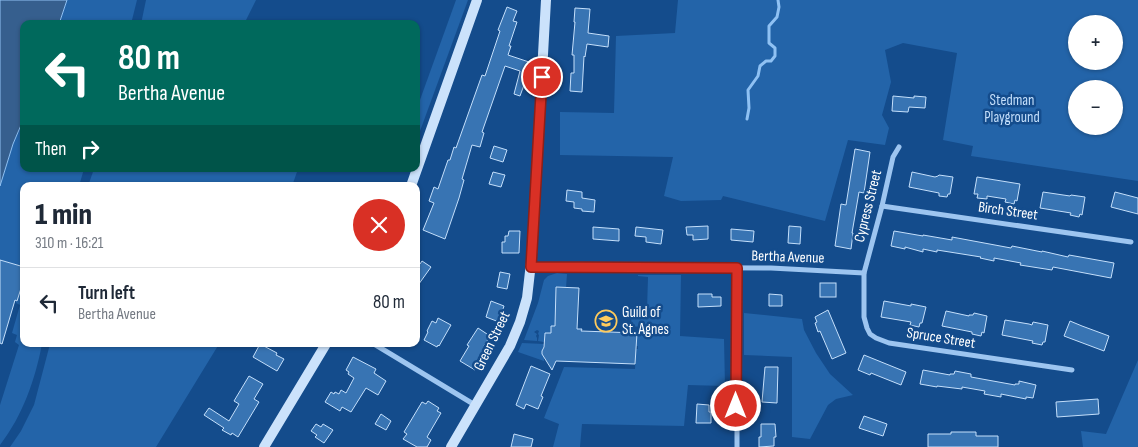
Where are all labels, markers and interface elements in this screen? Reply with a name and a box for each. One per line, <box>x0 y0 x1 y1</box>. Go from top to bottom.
map controls <box>1068 15 1123 135</box>
button: + <box>1068 15 1123 70</box>
text: 80 m <box>118 37 180 80</box>
icon: left <box>35 40 100 105</box>
pin <box>521 56 563 98</box>
icon: arrive <box>528 63 556 91</box>
text: Bertha Avenue <box>118 80 225 107</box>
button: − <box>1068 80 1123 135</box>
park label: Stedman Playground <box>984 91 1040 127</box>
icon: right <box>76 135 104 163</box>
text: Then <box>35 138 66 161</box>
street label: Cypress Street <box>850 167 886 244</box>
text: 1 min <box>35 197 92 233</box>
street label: Birch Street <box>977 197 1039 225</box>
button: close <box>353 199 405 251</box>
text: 310 m · 16:21 <box>35 234 103 253</box>
street label: Bertha Avenue <box>751 246 825 268</box>
text: Turn left <box>78 282 135 305</box>
icon: left <box>35 289 63 317</box>
text: 80 m <box>373 291 405 314</box>
place label: Guild of St. Agnes <box>622 303 669 339</box>
text: Bertha Avenue <box>78 305 156 324</box>
street label: Green Street <box>469 308 515 374</box>
school or university icon: Guild of St. Agnes <box>594 309 618 333</box>
street label: Spruce Street <box>905 323 977 353</box>
position arrow <box>709 379 761 431</box>

